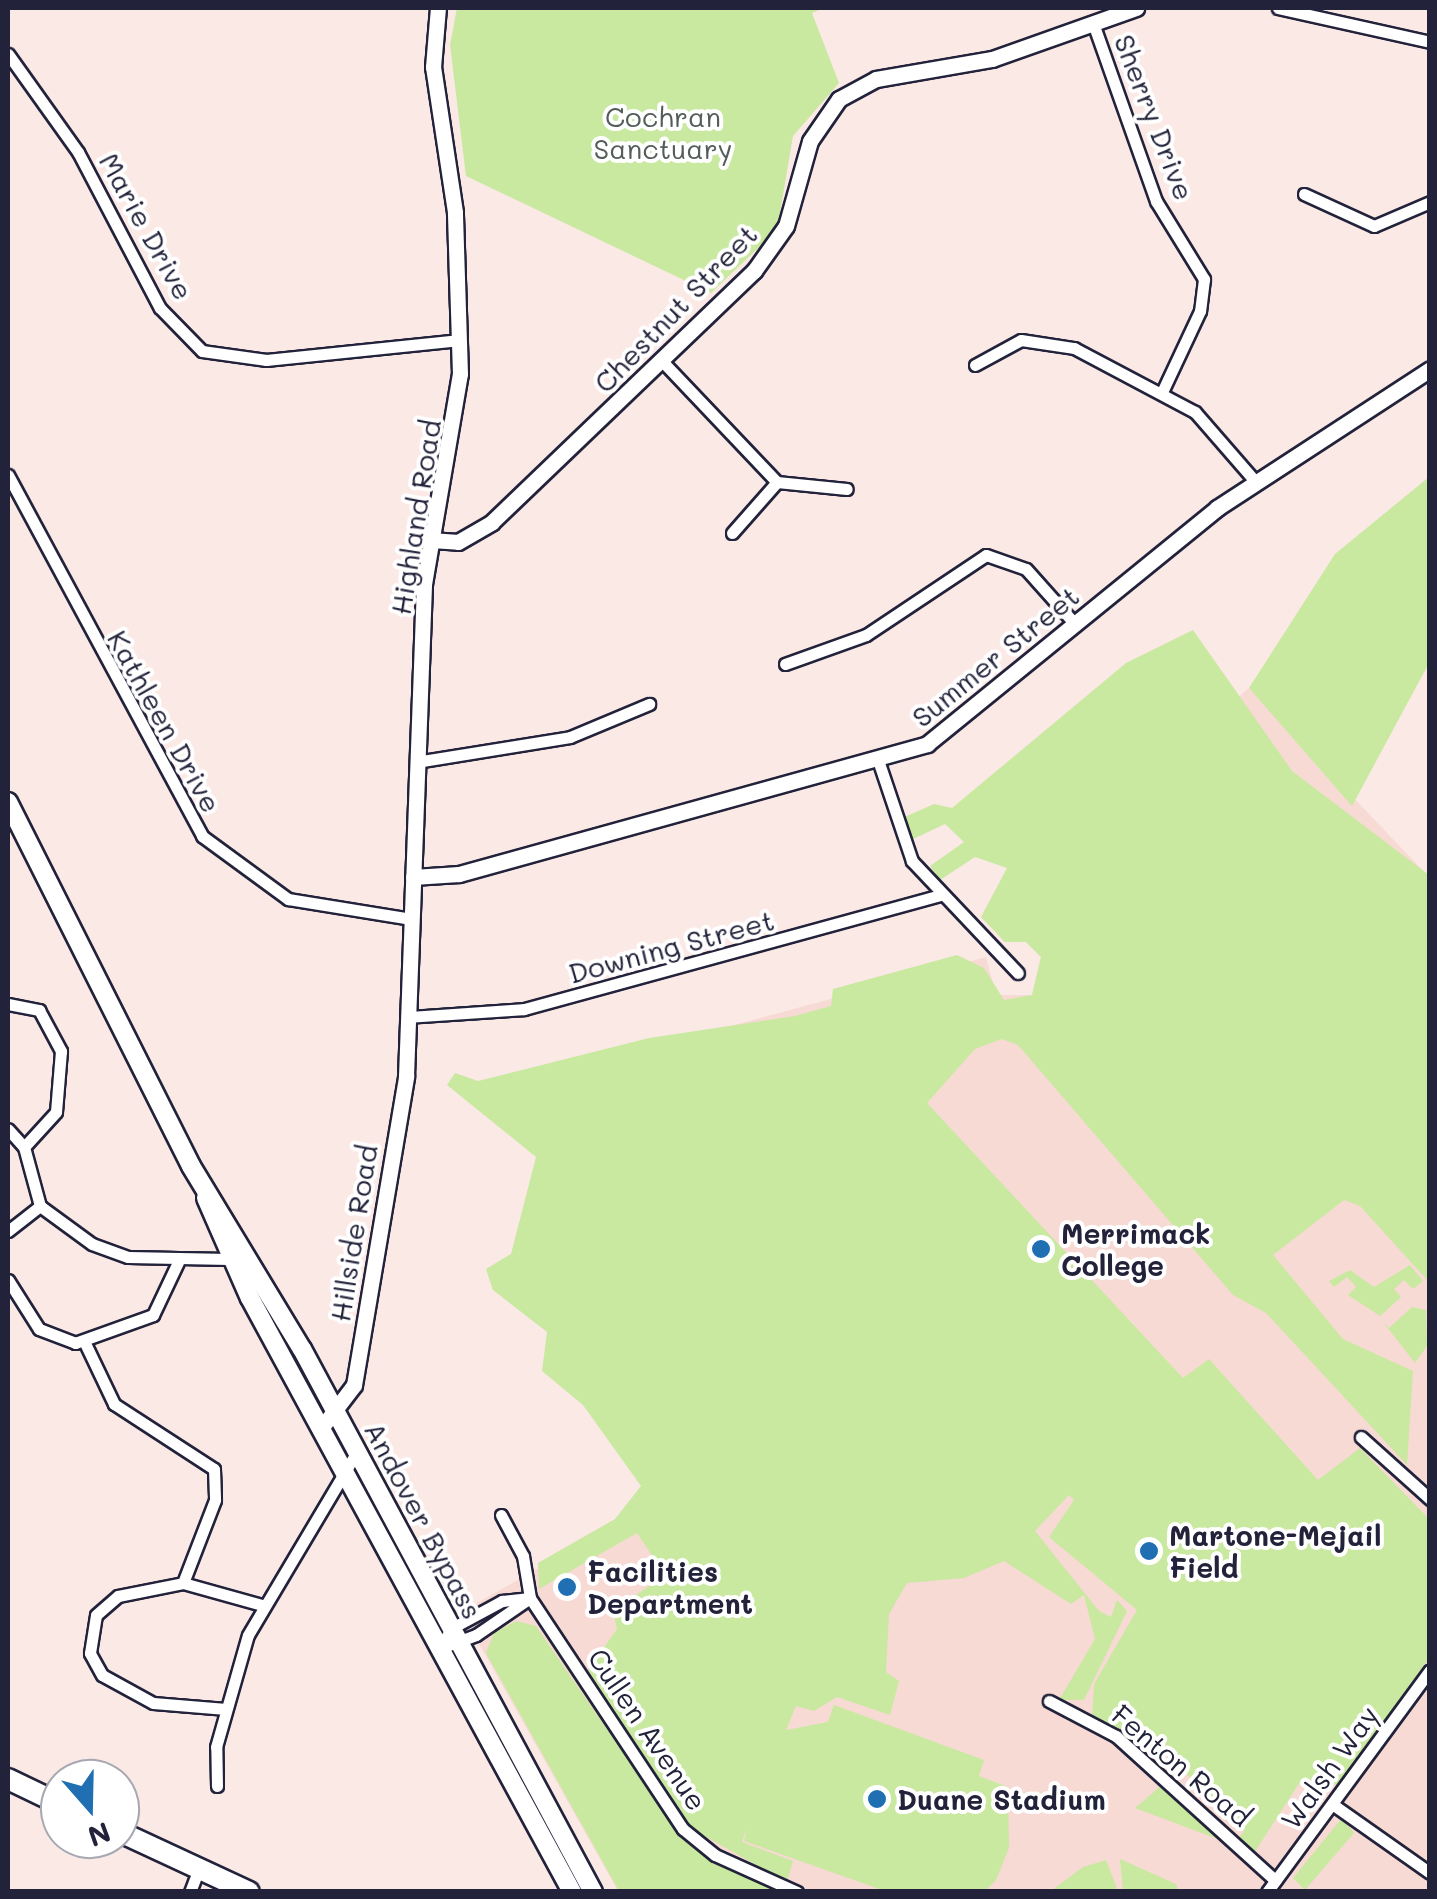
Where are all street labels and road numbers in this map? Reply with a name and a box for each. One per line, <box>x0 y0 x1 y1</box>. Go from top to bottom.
street label: Sherry Drive <box>1108 29 1202 205</box>
street label: Marie Drive <box>93 147 201 305</box>
street label: Chestnut Street <box>586 217 764 399</box>
street label: Highland Road <box>383 417 447 617</box>
street label: Summer Street <box>905 578 1085 734</box>
street label: Kathleen Drive <box>101 624 229 818</box>
street label: Downing Street <box>565 902 777 990</box>
street label: Hillside Road <box>322 1142 384 1324</box>
street label: Andover Bypass <box>358 1416 490 1624</box>
street label: Cullen Avenue <box>581 1642 715 1816</box>
street label: Fenton Road <box>1105 1697 1259 1833</box>
street label: Walsh Way <box>1273 1699 1385 1835</box>

